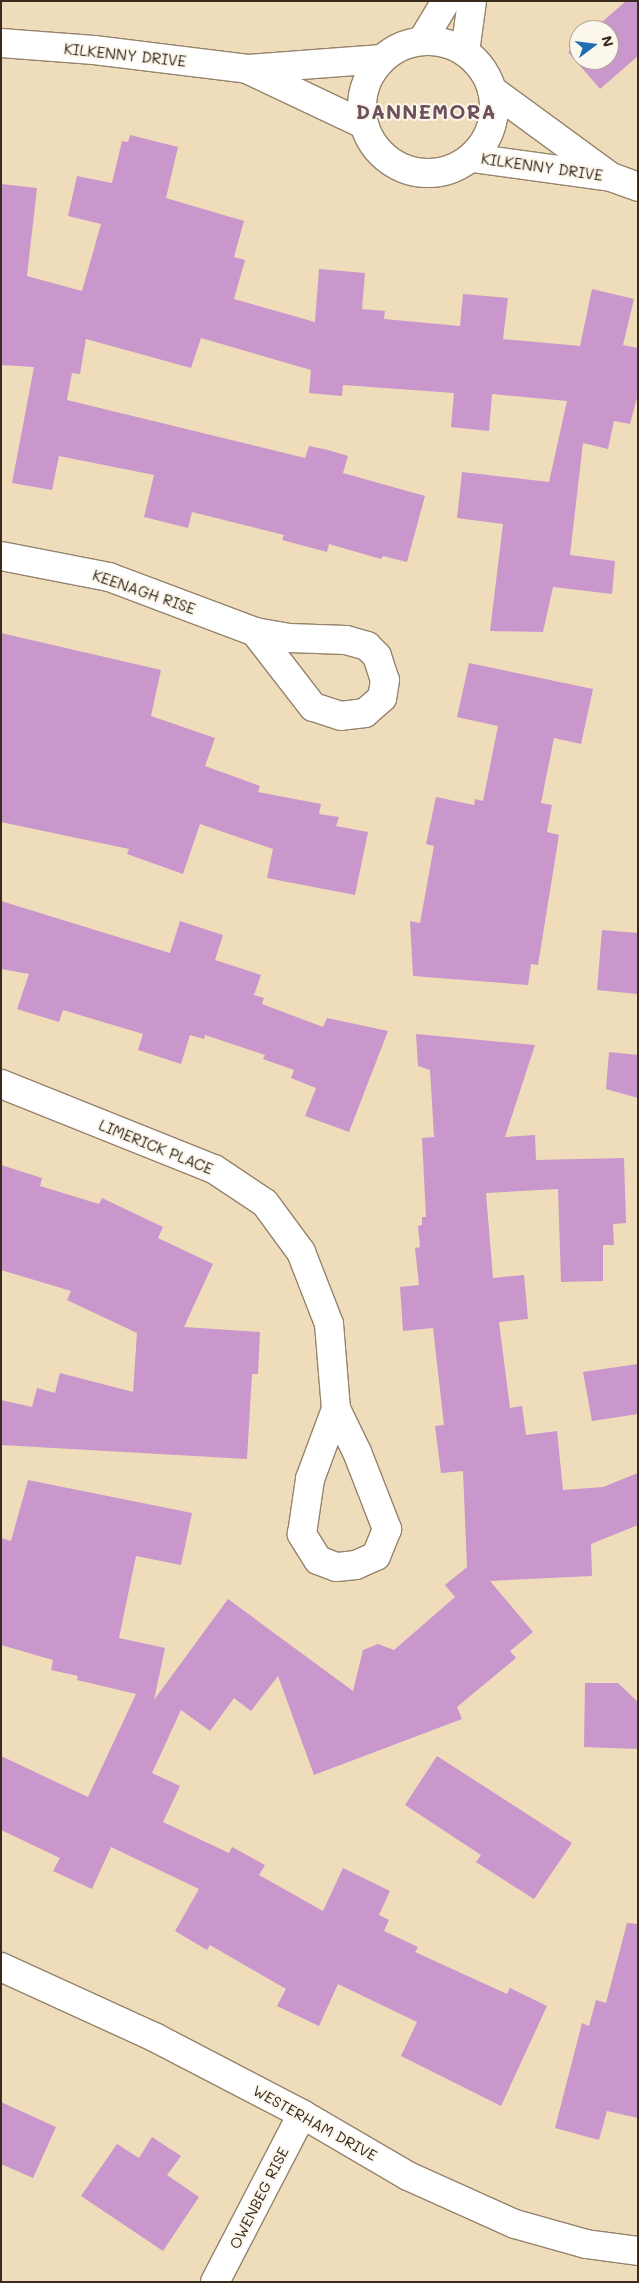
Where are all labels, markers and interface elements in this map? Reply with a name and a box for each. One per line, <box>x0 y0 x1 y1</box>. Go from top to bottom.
north arrow <box>569 20 619 70</box>
text: N <box>597 34 619 49</box>
street label: KILKENNY DRIVE <box>63 40 187 70</box>
district label: DANNEMORA <box>355 99 497 123</box>
street label: KILKENNY DRIVE <box>480 150 604 184</box>
street label: KEENAGH RISE <box>90 566 198 618</box>
street label: LIMERICK PLACE <box>96 1116 216 1178</box>
street label: WESTERHAM DRIVE <box>250 2081 380 2165</box>
street label: OWENBEG RISE <box>226 2144 292 2252</box>

